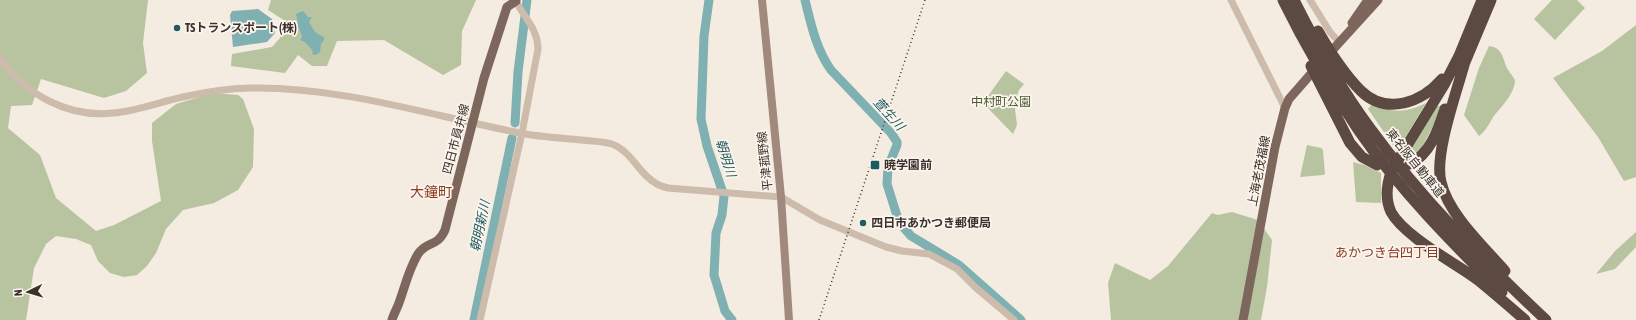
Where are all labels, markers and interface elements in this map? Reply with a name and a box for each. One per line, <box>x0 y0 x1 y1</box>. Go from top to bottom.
place label: TSトランスポート(株) <box>185 21 297 35</box>
marker: TSトランスポート(株) <box>172 23 182 33</box>
water label: 萱生川 <box>870 94 909 135</box>
park label: 中村町公園 <box>971 95 1031 109</box>
street label: 四日市員弁線 <box>440 102 472 176</box>
street label: 東名阪自動車道 <box>1383 126 1447 200</box>
street label: 平津菰野線 <box>755 130 775 192</box>
street label: 上海老茂福線 <box>1245 134 1273 208</box>
water label: 朝明川 <box>713 137 739 181</box>
place label: 暁学園前 <box>884 158 932 172</box>
marker: 暁学園前 <box>869 159 881 171</box>
district label: 大鐘町 <box>410 184 452 200</box>
water label: 朝明新川 <box>467 197 493 253</box>
place label: 四日市あかつき郵便局 <box>871 216 991 230</box>
marker: 四日市あかつき郵便局 <box>858 218 868 228</box>
district label: あかつき台四丁目 <box>1335 245 1439 260</box>
north arrow <box>8 272 48 312</box>
text: N <box>12 289 24 297</box>

